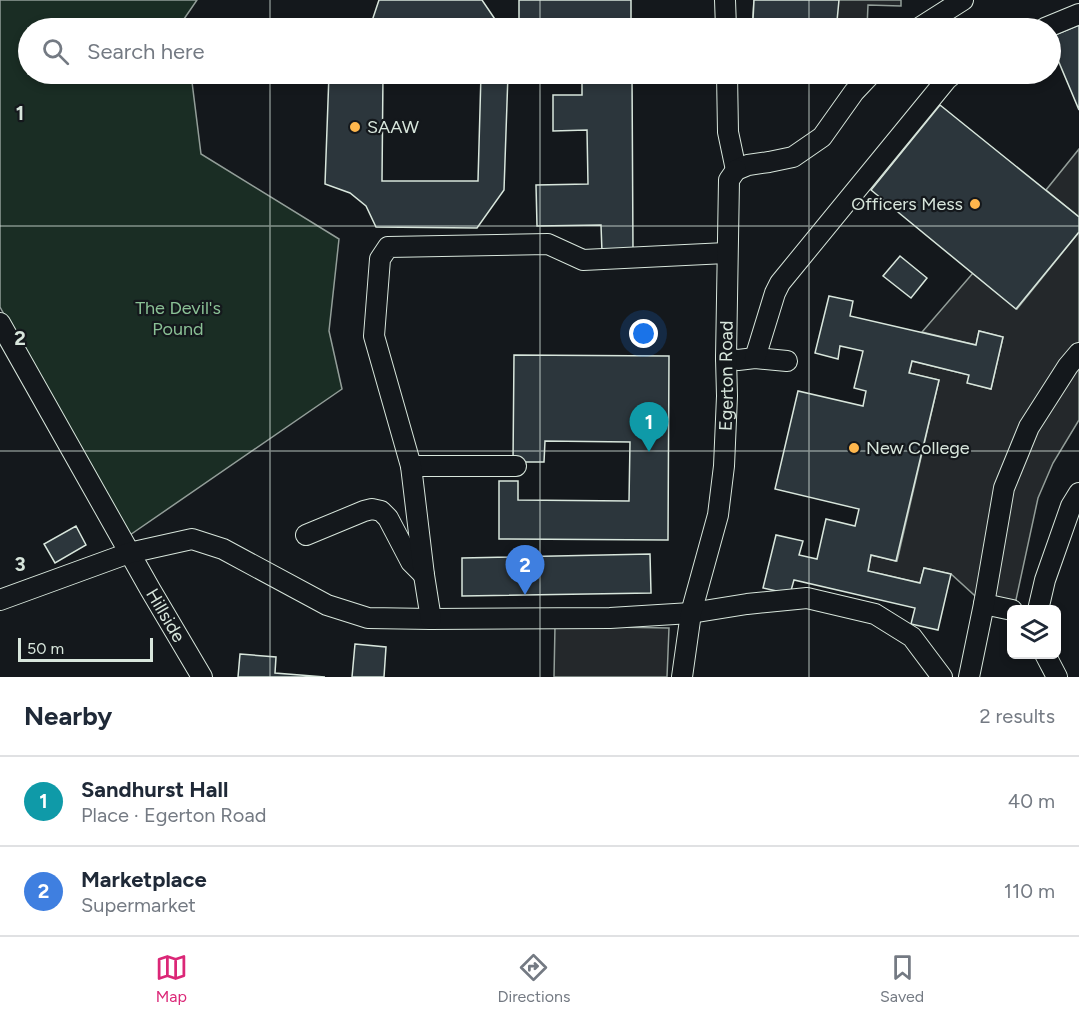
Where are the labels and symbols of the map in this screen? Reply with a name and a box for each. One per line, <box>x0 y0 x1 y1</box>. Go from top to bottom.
text: 1 <box>16 101 24 125</box>
place label: SAAW <box>367 116 420 138</box>
marker: SAAW <box>348 120 362 134</box>
place label: Officers Mess <box>851 193 963 215</box>
marker: Officers Mess <box>968 197 982 211</box>
park label: The Devil's Pound <box>135 297 221 340</box>
your location <box>629 319 658 348</box>
street label: Egerton Road <box>715 320 738 431</box>
text: 2 <box>14 326 26 350</box>
pin: 1 <box>630 402 668 452</box>
place label: New College <box>866 437 970 459</box>
marker: New College <box>847 441 861 455</box>
pin: 2 <box>506 546 544 595</box>
text: 3 <box>14 552 26 576</box>
street label: Hillside <box>141 585 190 646</box>
scale bar <box>18 635 153 662</box>

